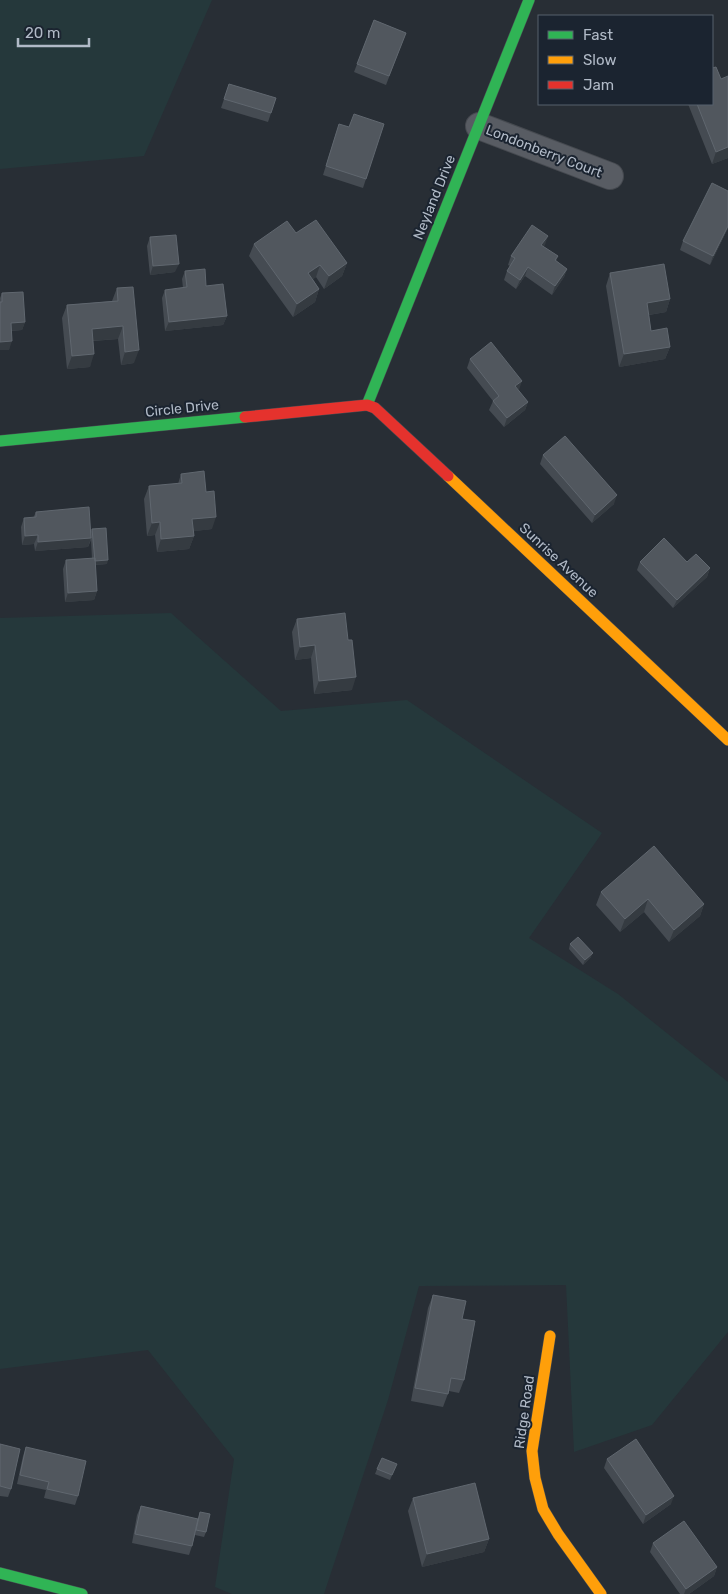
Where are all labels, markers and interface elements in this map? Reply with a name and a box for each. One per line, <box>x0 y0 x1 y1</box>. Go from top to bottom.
scale bar <box>18 15 89 47</box>
legend <box>538 15 713 105</box>
text: 20 m <box>25 24 60 42</box>
text: Fast <box>583 26 613 44</box>
text: Slow <box>583 51 616 69</box>
text: Jam <box>583 76 614 94</box>
street label: Londonberry Court <box>483 121 605 182</box>
street label: Neyland Drive <box>410 152 459 242</box>
street label: Circle Drive <box>144 396 220 421</box>
street label: Sunrise Avenue <box>516 520 602 601</box>
street label: Ridge Road <box>511 1374 538 1450</box>

